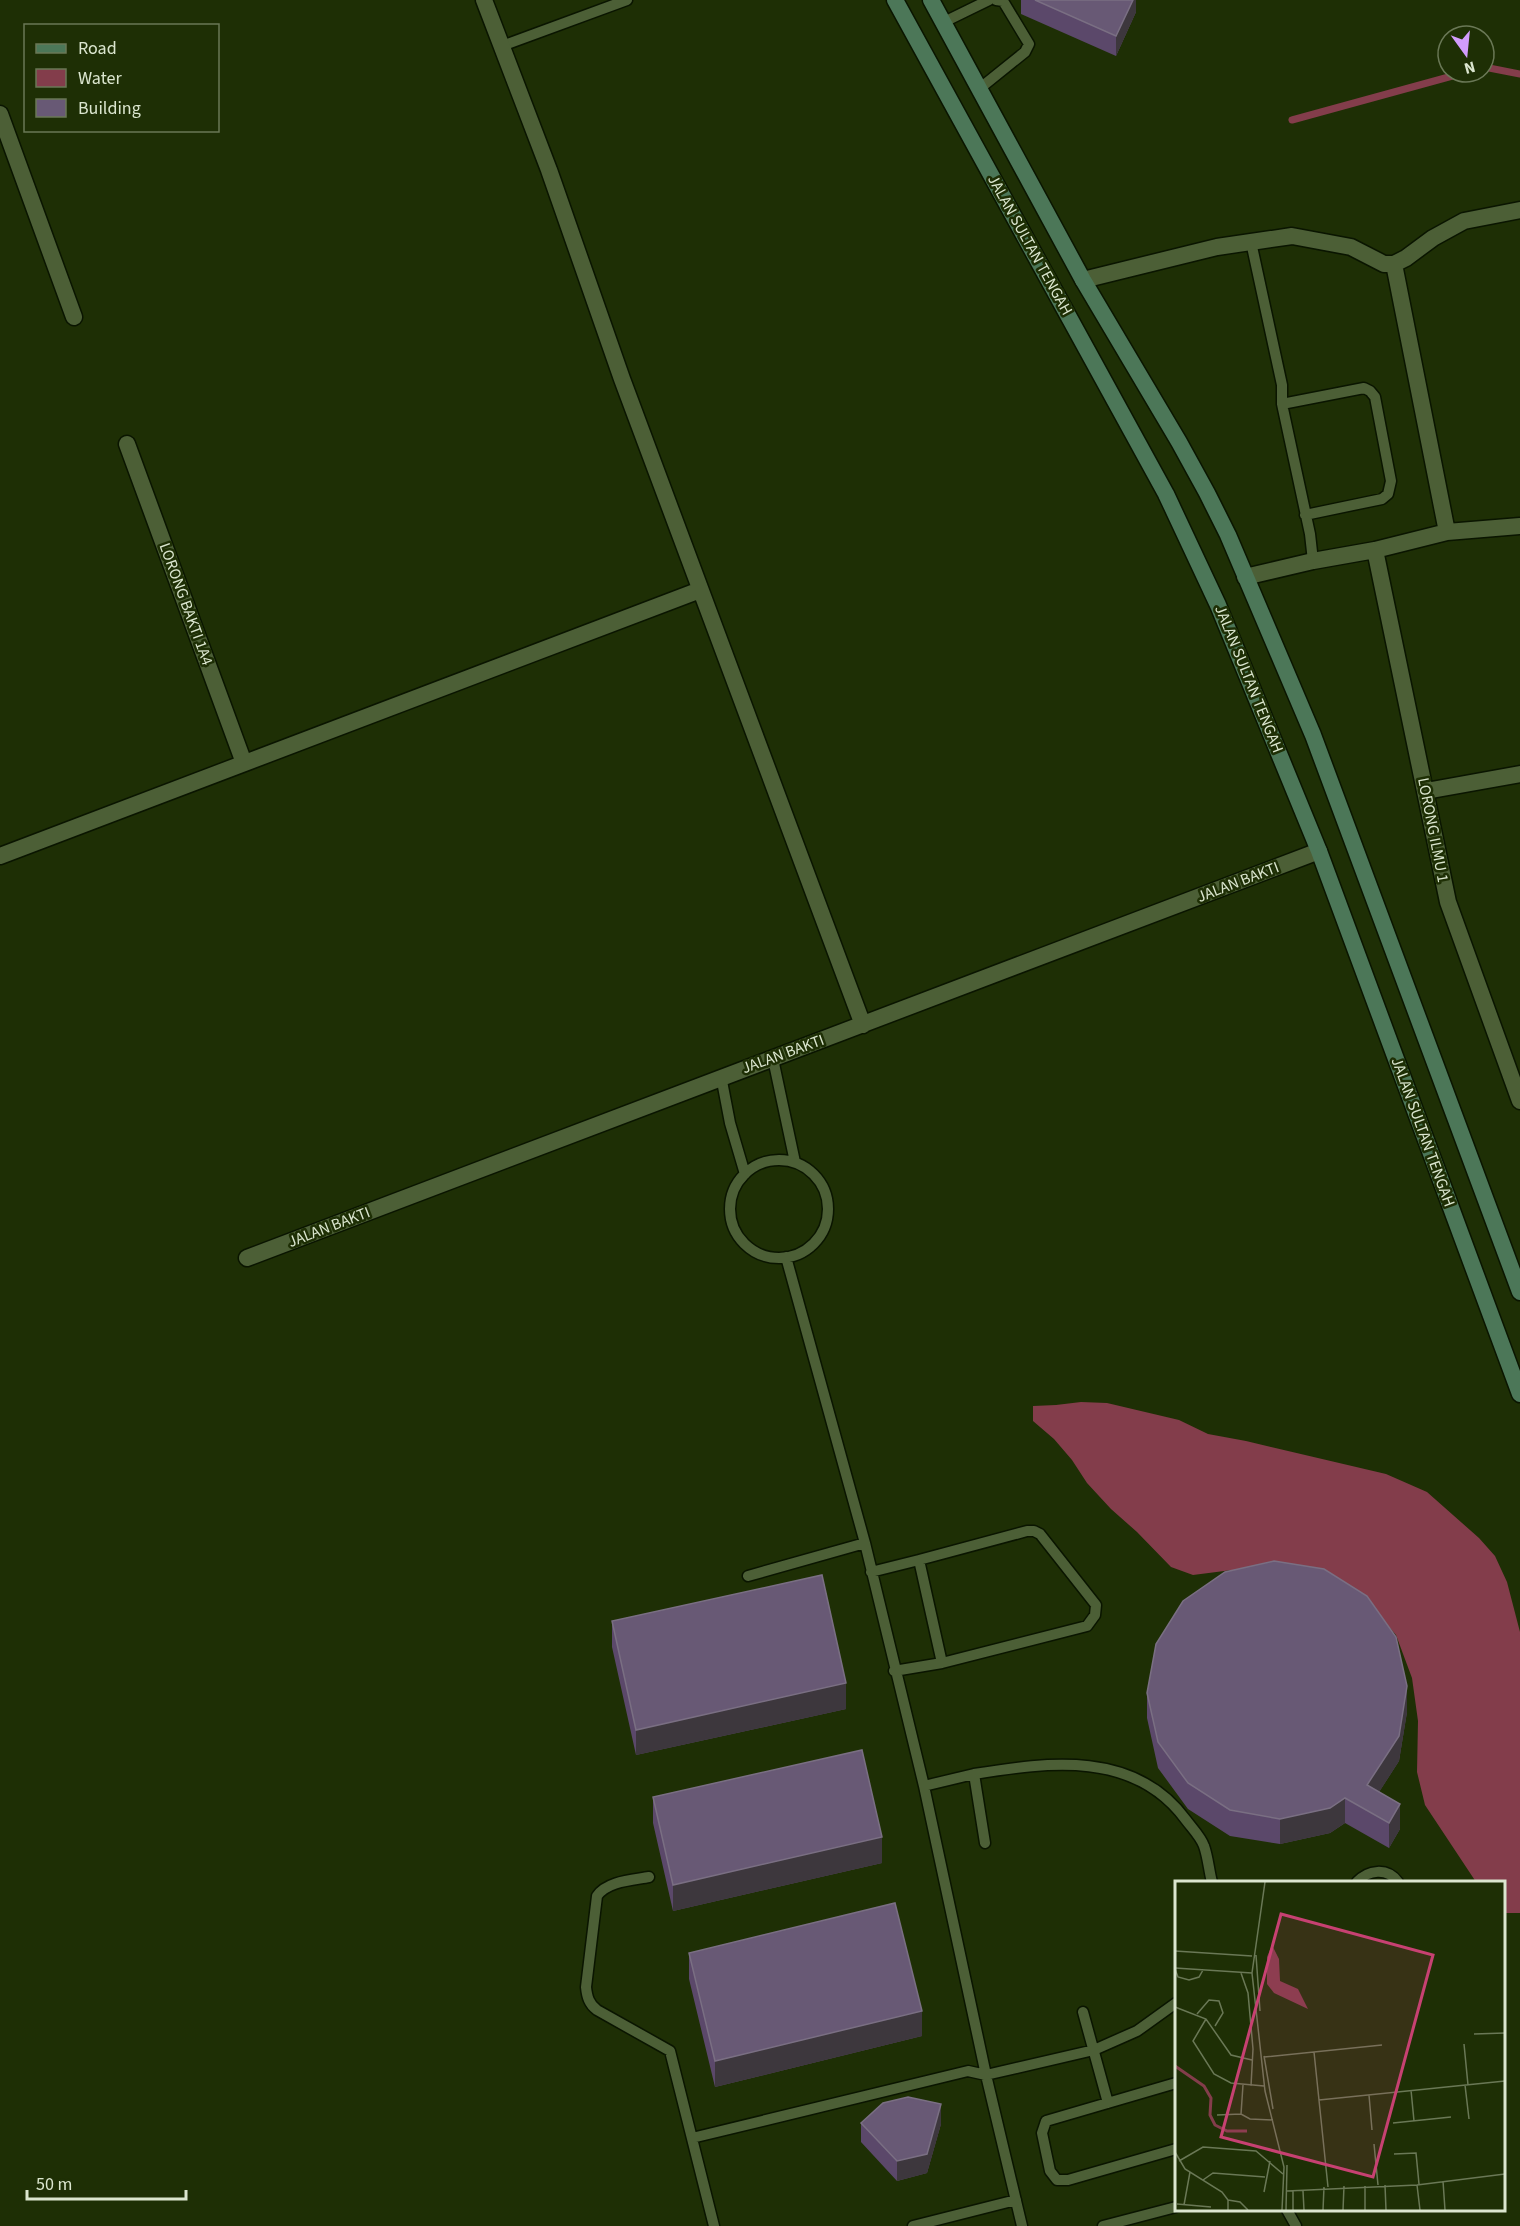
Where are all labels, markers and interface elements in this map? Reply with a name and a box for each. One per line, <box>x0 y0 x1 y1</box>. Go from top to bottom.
legend <box>24 24 219 132</box>
north arrow <box>1436 24 1496 84</box>
text: Road <box>78 36 117 61</box>
text: N <box>1462 56 1478 80</box>
text: Water <box>78 66 122 91</box>
text: Building <box>78 96 141 121</box>
street label: JALAN SULTAN TENGAH <box>982 171 1078 319</box>
street label: LORONG BAKTI 1A4 <box>154 540 218 668</box>
street label: JALAN SULTAN TENGAH <box>1209 602 1289 756</box>
street label: LORONG ILMU 1 <box>1412 776 1454 884</box>
street label: JALAN BAKTI <box>1194 856 1282 908</box>
street label: JALAN BAKTI <box>739 1029 827 1079</box>
street label: JALAN SULTAN TENGAH <box>1386 1054 1460 1210</box>
street label: JALAN BAKTI <box>285 1201 373 1253</box>
inset map <box>1175 1881 1505 2211</box>
scale bar <box>27 2163 186 2201</box>
text: 50 m <box>36 2172 72 2197</box>

